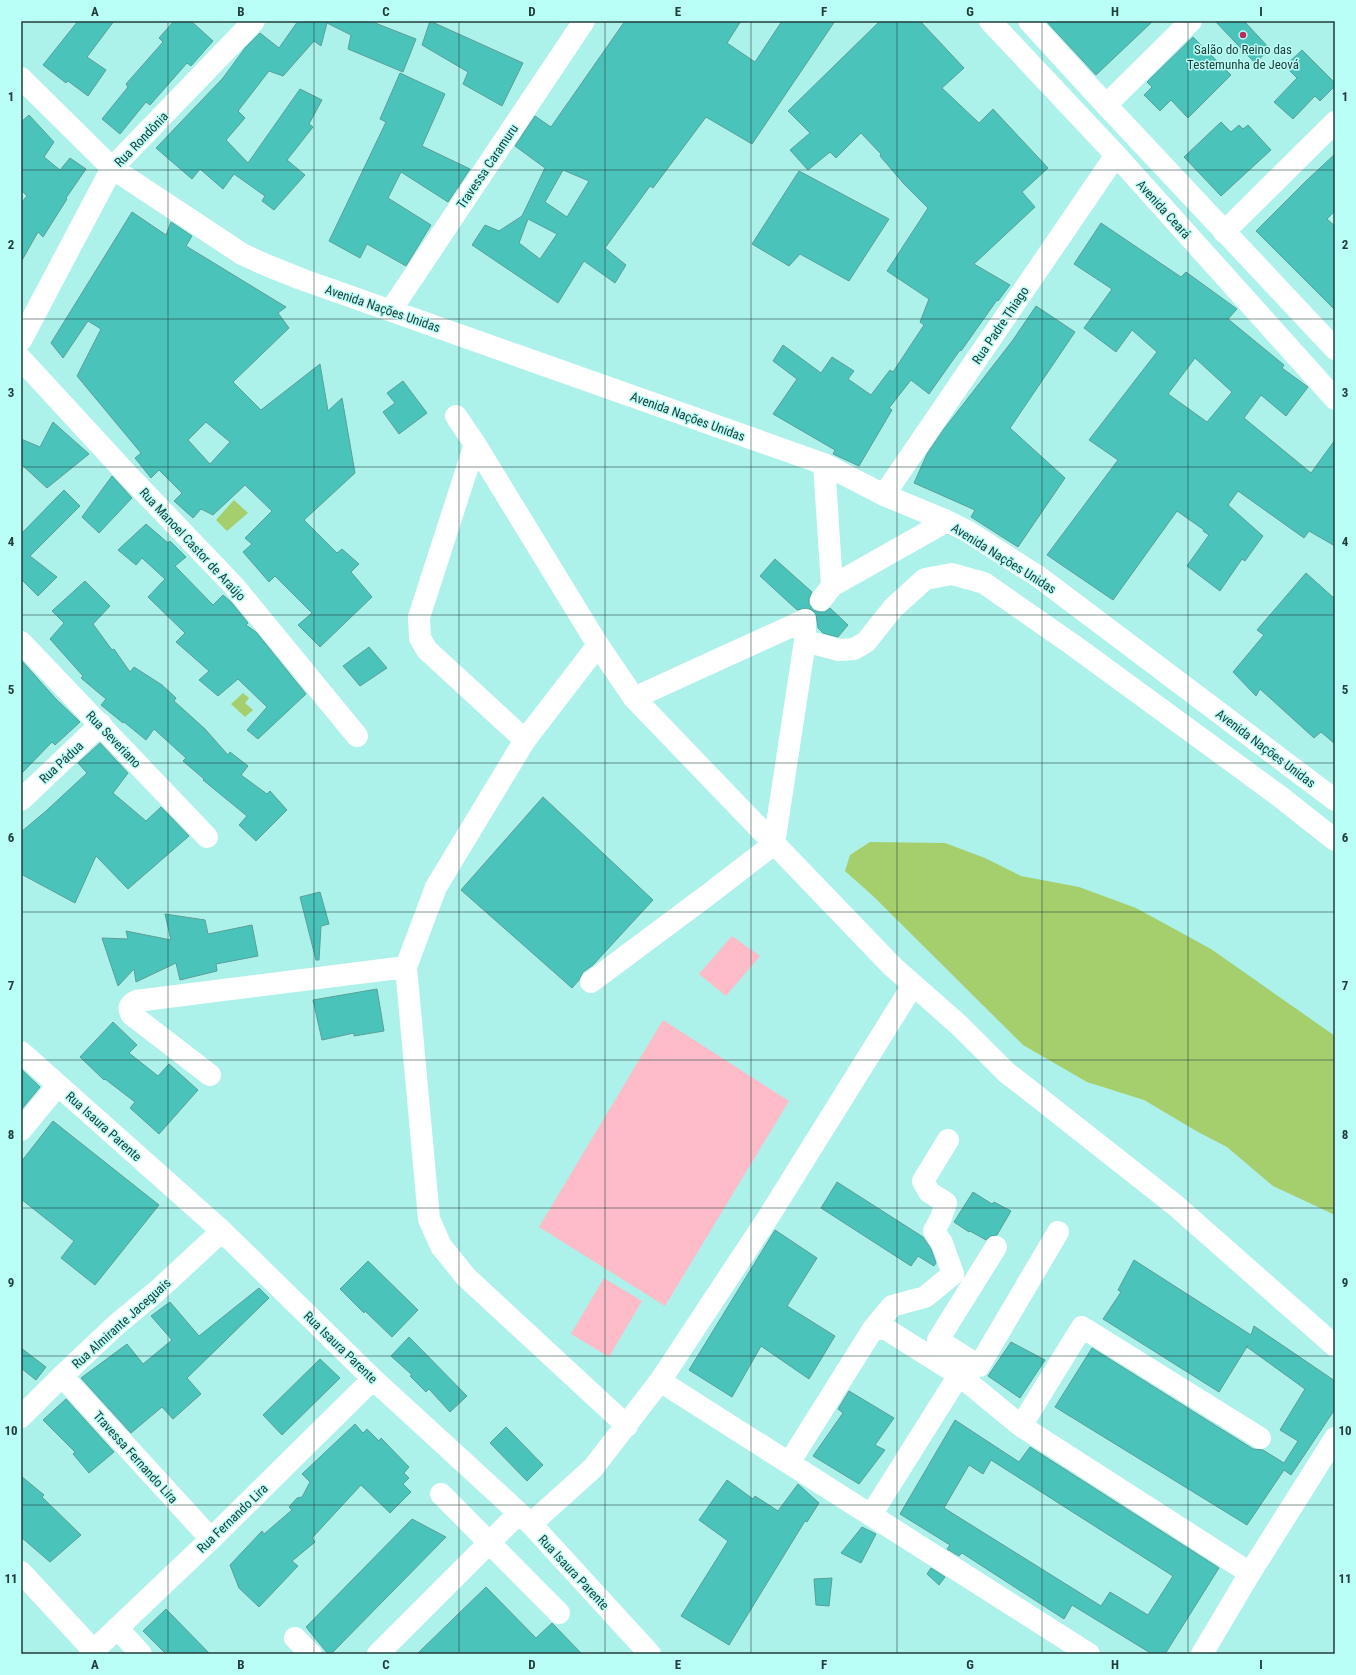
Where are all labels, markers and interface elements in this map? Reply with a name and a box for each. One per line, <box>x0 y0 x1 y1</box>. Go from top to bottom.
text: A <box>91 4 99 19</box>
text: B <box>237 4 245 19</box>
text: C <box>382 4 390 19</box>
text: D <box>528 4 536 19</box>
text: E <box>675 4 682 19</box>
text: F <box>821 4 827 19</box>
text: G <box>966 4 974 19</box>
text: H <box>1111 4 1119 19</box>
text: I <box>1259 4 1263 19</box>
marker: Salão do Reino das Testemunha de Jeová <box>1238 30 1248 40</box>
place label: Salão do Reino das Testemunha de Jeová <box>1187 42 1299 72</box>
text: 1 <box>8 89 14 104</box>
text: 1 <box>1342 89 1348 104</box>
street label: Rua Rondônia <box>111 109 171 170</box>
street label: Travessa Caramuru <box>454 121 521 211</box>
street label: Avenida Ceará <box>1134 177 1194 242</box>
text: 2 <box>8 237 15 252</box>
text: 2 <box>1342 237 1349 252</box>
street label: Avenida Nações Unidas <box>323 282 442 335</box>
street label: Rua Padre Thiago <box>969 284 1032 367</box>
text: 3 <box>8 385 14 400</box>
text: 3 <box>1342 385 1348 400</box>
street label: Avenida Nações Unidas <box>629 389 747 444</box>
street label: Rua Manoel Castor de Araújo <box>136 485 249 604</box>
street label: Avenida Nações Unidas <box>949 520 1059 597</box>
text: 4 <box>8 534 15 549</box>
text: 4 <box>1342 534 1349 549</box>
text: 5 <box>8 682 15 697</box>
text: 5 <box>1342 682 1349 697</box>
street label: Avenida Nações Unidas <box>1213 706 1318 791</box>
street label: Rua Severiano <box>83 708 144 771</box>
street label: Rua Pádua <box>36 738 86 787</box>
text: 6 <box>8 830 15 845</box>
text: 6 <box>1342 830 1349 845</box>
text: 7 <box>8 978 15 993</box>
text: 7 <box>1342 978 1349 993</box>
street label: Rua Isaura Parente <box>63 1088 145 1164</box>
text: 8 <box>8 1127 14 1142</box>
text: 8 <box>1342 1127 1348 1142</box>
text: 9 <box>8 1275 14 1290</box>
street label: Rua Almirante Jaceguais <box>69 1275 174 1372</box>
text: 9 <box>1342 1275 1348 1290</box>
street label: Rua Isaura Parente <box>301 1308 381 1386</box>
street label: Travessa Fernando Lira <box>90 1408 181 1507</box>
text: 10 <box>4 1423 18 1438</box>
text: 10 <box>1338 1423 1352 1438</box>
street label: Rua Fernando Lira <box>194 1481 271 1556</box>
street label: Rua Isaura Parente <box>535 1532 612 1613</box>
text: 11 <box>4 1571 18 1586</box>
text: 11 <box>1338 1571 1352 1586</box>
text: A <box>91 1657 99 1672</box>
text: B <box>237 1657 245 1672</box>
text: C <box>382 1657 390 1672</box>
text: D <box>528 1657 536 1672</box>
text: E <box>675 1657 682 1672</box>
text: F <box>821 1657 827 1672</box>
text: G <box>966 1657 974 1672</box>
text: H <box>1111 1657 1119 1672</box>
text: I <box>1259 1657 1263 1672</box>

